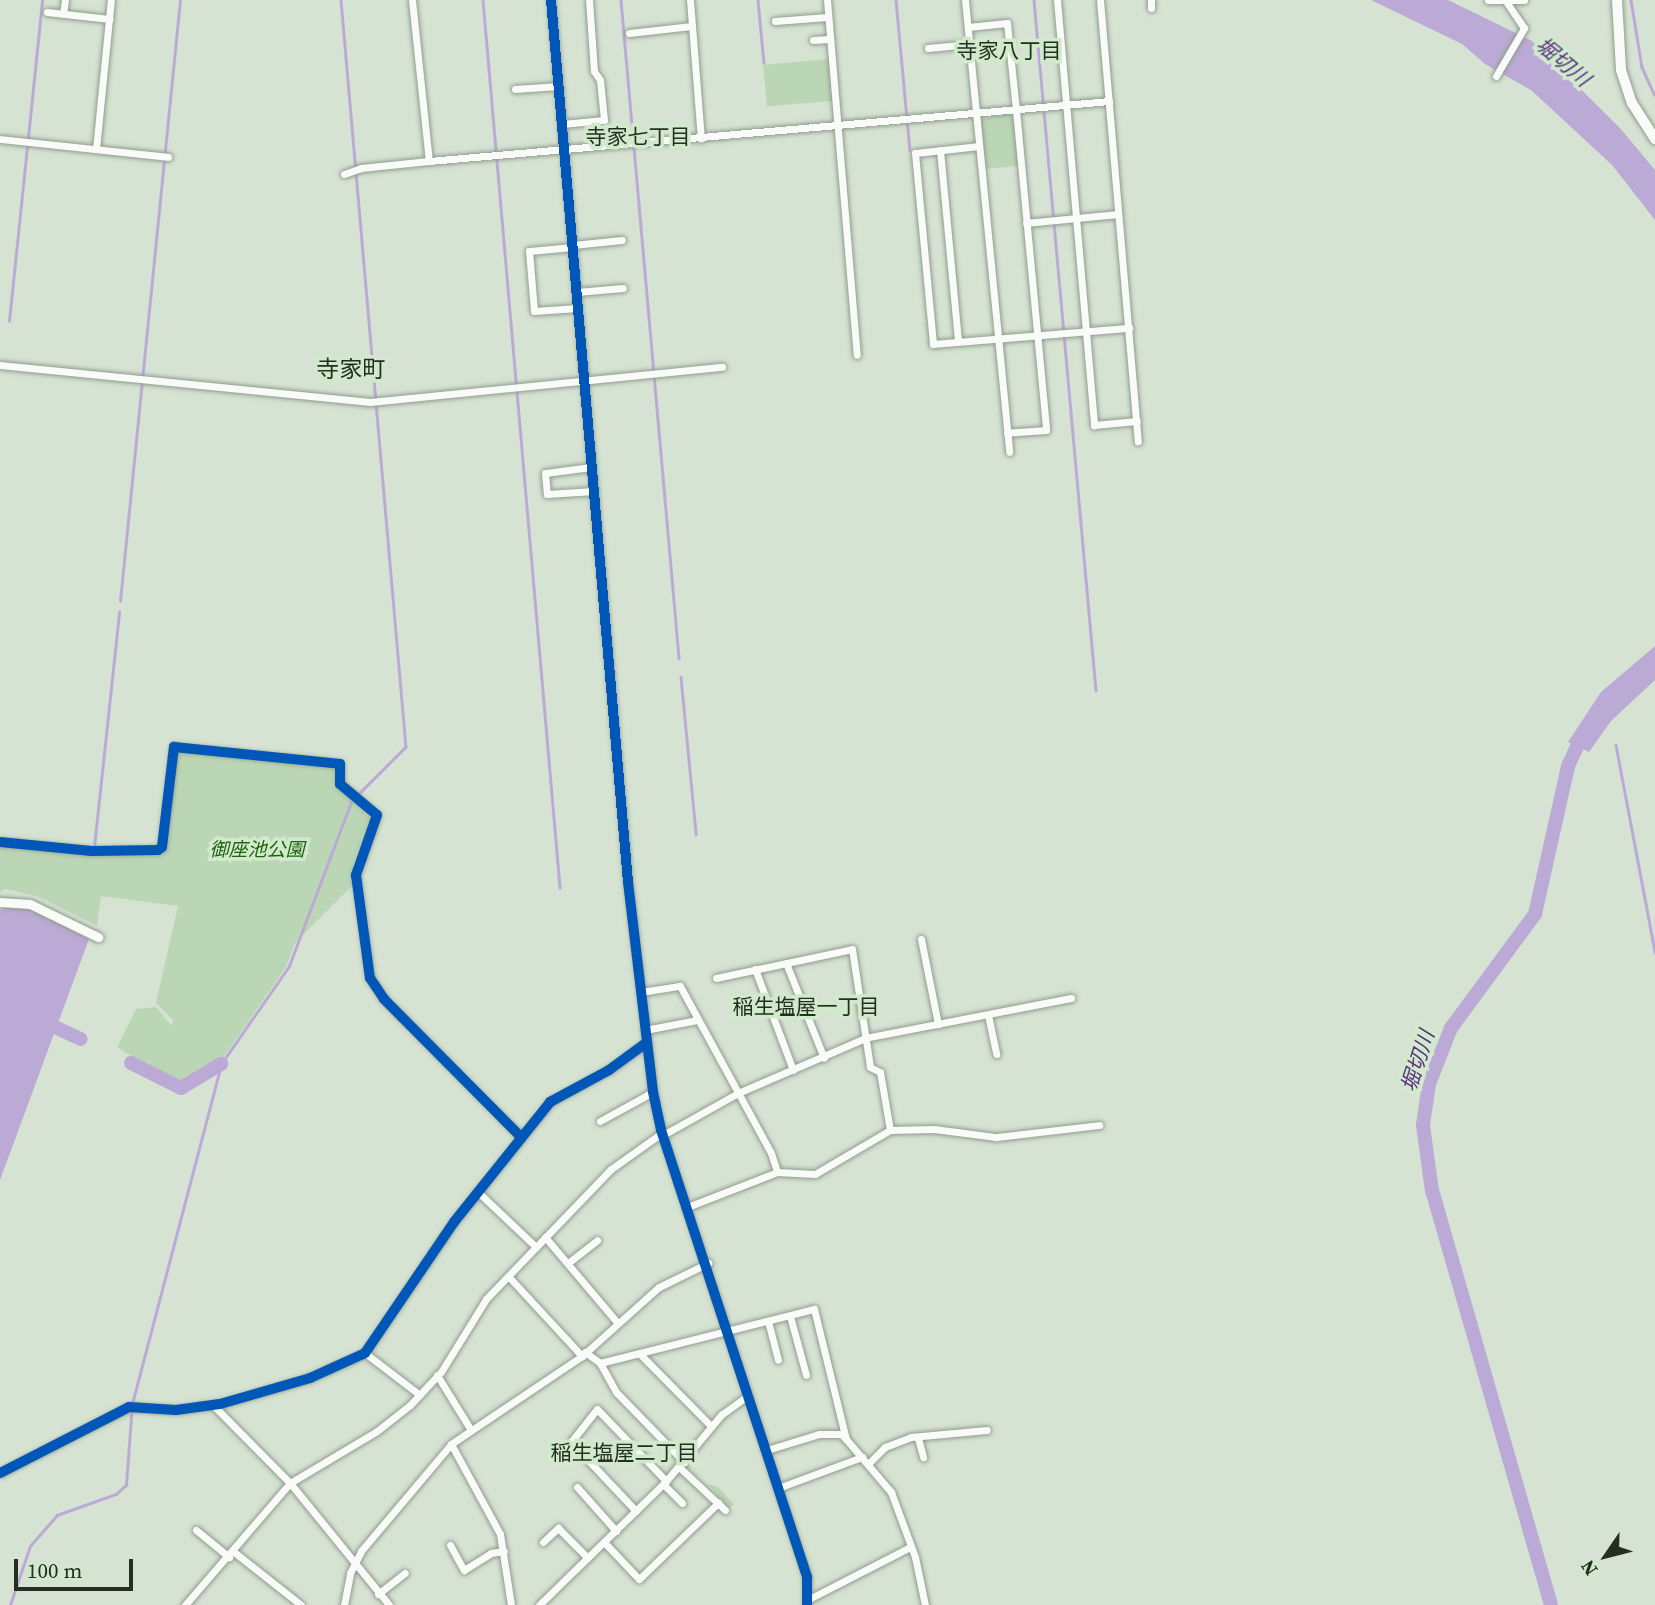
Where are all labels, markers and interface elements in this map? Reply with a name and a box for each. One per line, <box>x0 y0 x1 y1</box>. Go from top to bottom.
water label: 堀切川 <box>1531 32 1595 92</box>
district label: 寺家八丁目 <box>957 38 1061 64</box>
district label: 寺家七丁目 <box>586 124 690 150</box>
district label: 寺家町 <box>317 355 385 383</box>
park label: 御座池公園 <box>210 839 304 861</box>
district label: 稲生塩屋一丁目 <box>733 994 879 1020</box>
water label: 堀切川 <box>1396 1027 1440 1095</box>
district label: 稲生塩屋二丁目 <box>551 1440 697 1466</box>
north arrow <box>1571 1521 1641 1591</box>
scale bar <box>18 1546 136 1590</box>
text: N <box>1574 1555 1603 1581</box>
text: 100 m <box>27 1556 82 1585</box>

